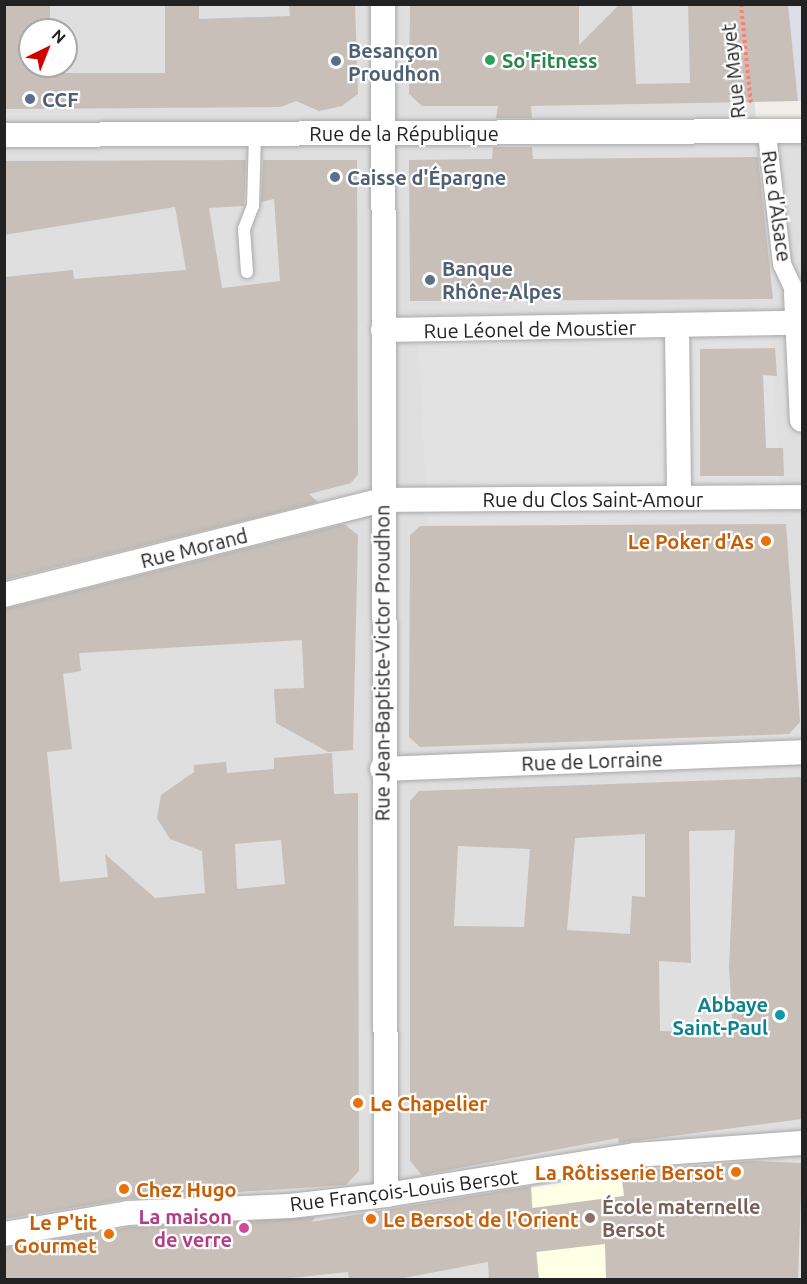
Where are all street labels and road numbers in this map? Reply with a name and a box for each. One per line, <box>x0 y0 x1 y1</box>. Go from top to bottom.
street label: Rue Mayet <box>716 22 750 120</box>
street label: Rue de la République <box>309 121 499 145</box>
street label: Rue d'Alsace <box>757 149 797 263</box>
street label: Rue Léonel de Moustier <box>424 315 636 343</box>
street label: Rue du Clos Saint-Amour <box>483 487 703 511</box>
street label: Rue Jean-Baptiste-Victor Proudhon <box>370 505 394 821</box>
street label: Rue Morand <box>138 523 250 573</box>
street label: Rue de Lorraine <box>521 747 663 775</box>
street label: Rue François-Louis Bersot <box>288 1164 520 1216</box>

